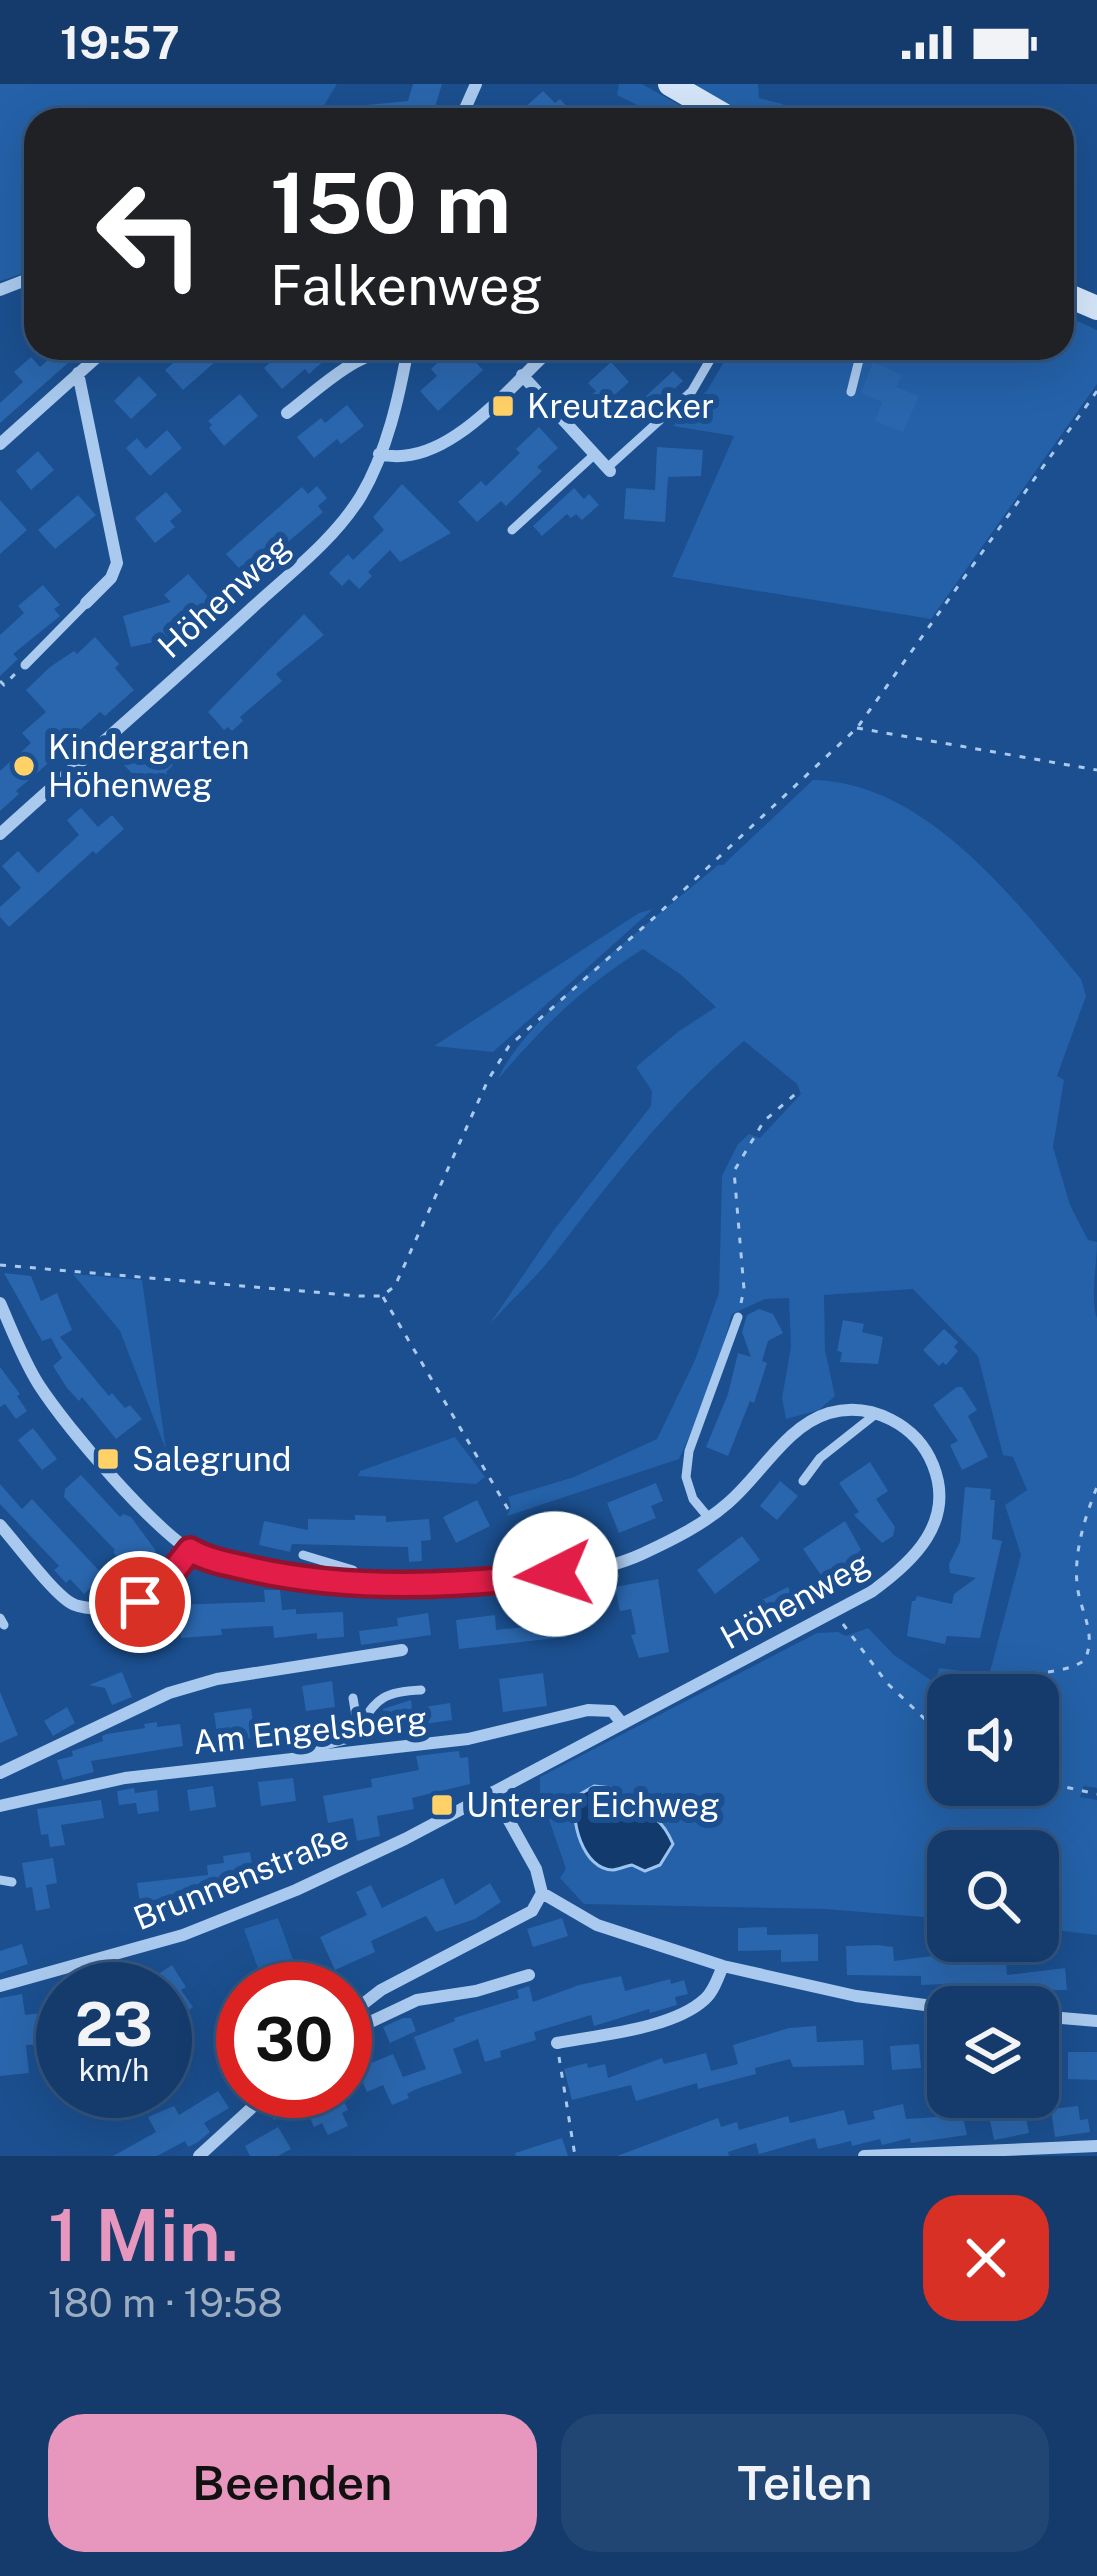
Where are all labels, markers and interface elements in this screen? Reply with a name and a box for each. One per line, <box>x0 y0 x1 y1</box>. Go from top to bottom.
text: 19:57 <box>60 16 180 69</box>
text: 150 m <box>270 153 511 252</box>
icon: left <box>72 156 228 312</box>
text: Falkenweg <box>270 254 543 317</box>
place label: Kreutzacker <box>527 387 714 425</box>
marker: Kreutzacker <box>490 393 516 419</box>
street label: Höhenweg <box>150 527 298 665</box>
place label: Kindergarten Höhenweg <box>48 728 250 804</box>
marker: Kindergarten Höhenweg <box>11 753 37 779</box>
place label: Salegrund <box>132 1440 292 1478</box>
marker: Salegrund <box>95 1446 121 1472</box>
position arrow <box>492 1511 618 1637</box>
street label: Höhenweg <box>714 1544 876 1656</box>
pin <box>89 1551 191 1653</box>
icon: arrive <box>107 1569 173 1635</box>
map controls <box>927 1674 1059 2118</box>
button: sound <box>927 1674 1059 1806</box>
street label: Am Engelsberg <box>191 1699 429 1761</box>
place label: Unterer Eichweg <box>466 1786 720 1824</box>
marker: Unterer Eichweg <box>429 1792 455 1818</box>
street label: Brunnenstraße <box>128 1817 354 1937</box>
button: search <box>927 1830 1059 1962</box>
speed limit sign: 30 <box>216 1962 372 2118</box>
button: layers <box>927 1986 1059 2118</box>
text: 23 <box>75 1989 153 2060</box>
text: km/h <box>79 2052 149 2088</box>
text: 1 Min. <box>48 2193 239 2277</box>
button: close <box>923 2195 1049 2321</box>
text: 180 m · 19:58 <box>48 2280 283 2326</box>
button: Beenden <box>48 2414 537 2552</box>
button: Teilen <box>561 2414 1049 2552</box>

